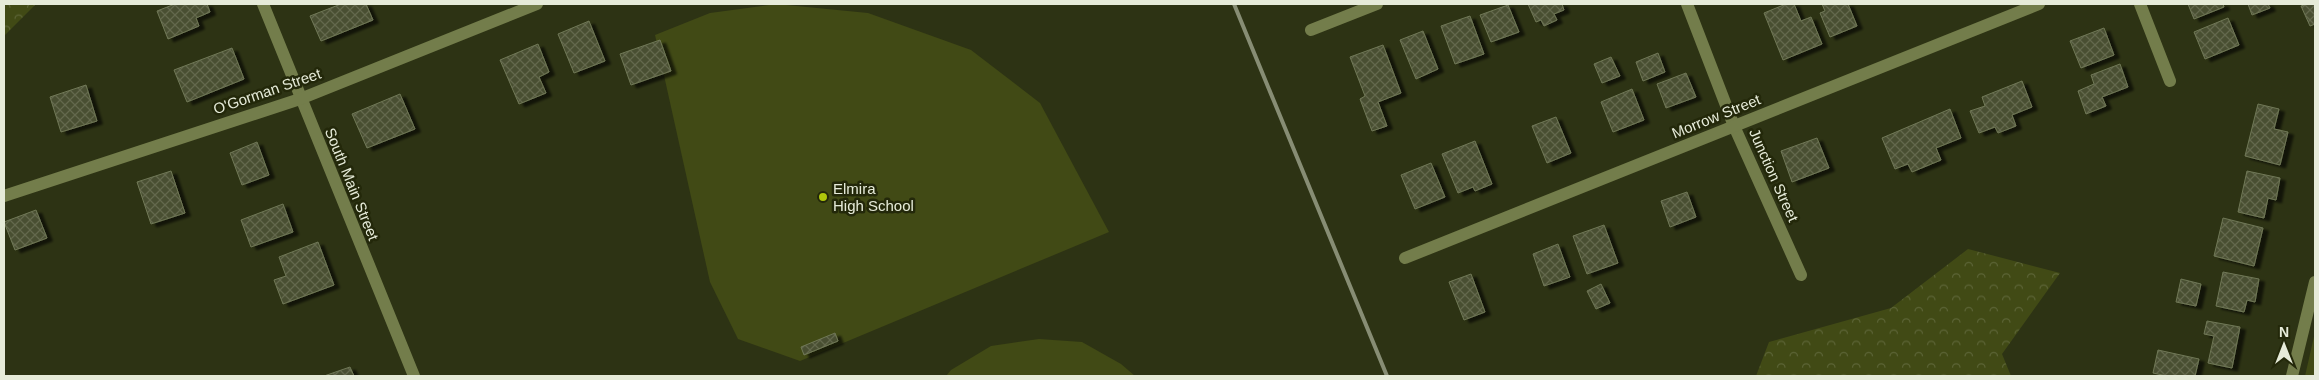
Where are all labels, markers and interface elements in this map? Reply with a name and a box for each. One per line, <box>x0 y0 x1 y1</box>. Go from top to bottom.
street label: O'Gorman Street <box>211 64 324 117</box>
street label: Morrow Street <box>1669 90 1764 142</box>
street label: South Main Street <box>322 125 383 244</box>
street label: Junction Street <box>1746 126 1802 225</box>
place label: Elmira High School <box>833 180 914 214</box>
marker: Elmira High School <box>817 191 829 203</box>
north arrow <box>2259 320 2309 370</box>
text: N <box>2279 324 2289 340</box>

